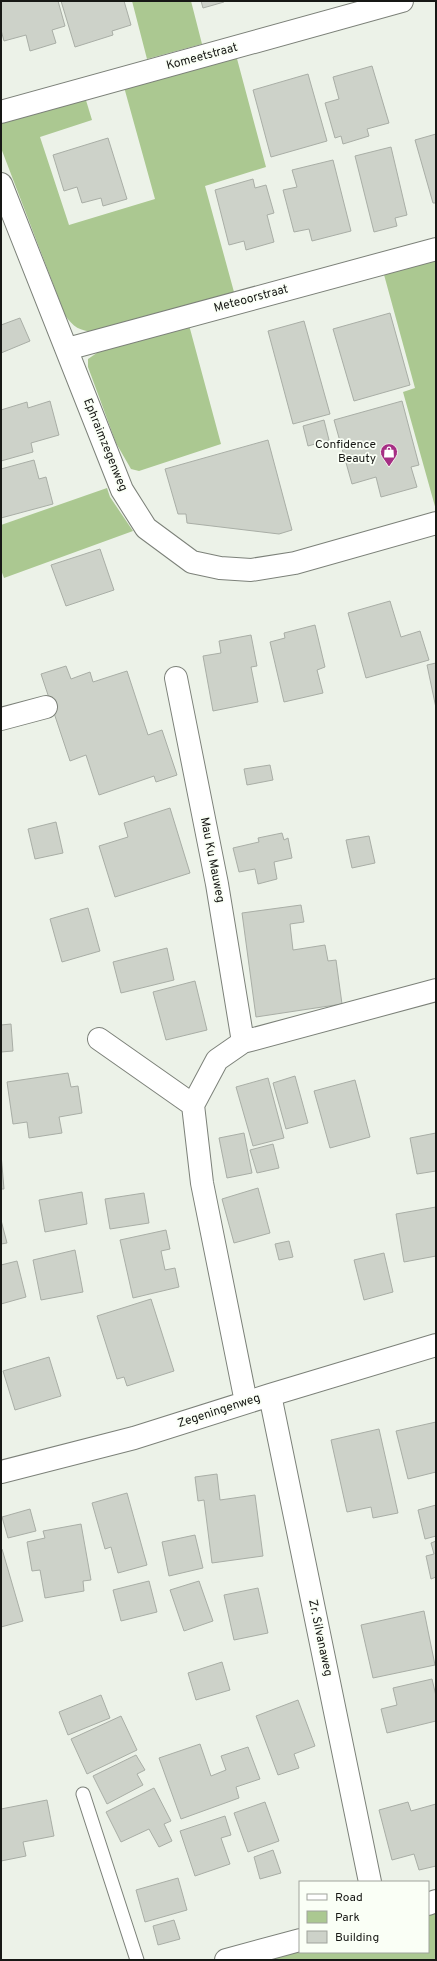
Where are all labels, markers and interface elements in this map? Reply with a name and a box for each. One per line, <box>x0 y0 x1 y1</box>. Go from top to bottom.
street label: Komeetstraat <box>165 40 239 74</box>
street label: Meteoorstraat <box>212 281 290 317</box>
street label: Ephraimzegenweg <box>79 396 131 494</box>
place label: Confidence Beauty <box>315 437 376 467</box>
shop icon: Confidence Beauty <box>379 442 399 467</box>
street label: Mau Ku Mauweg <box>196 816 228 904</box>
street label: Zegeningenweg <box>176 1390 262 1432</box>
street label: Zr. Silvanaweg <box>304 1598 336 1678</box>
legend <box>299 1881 429 1953</box>
text: Road <box>335 1890 363 1906</box>
text: Park <box>335 1910 360 1926</box>
text: Building <box>335 1930 379 1946</box>

